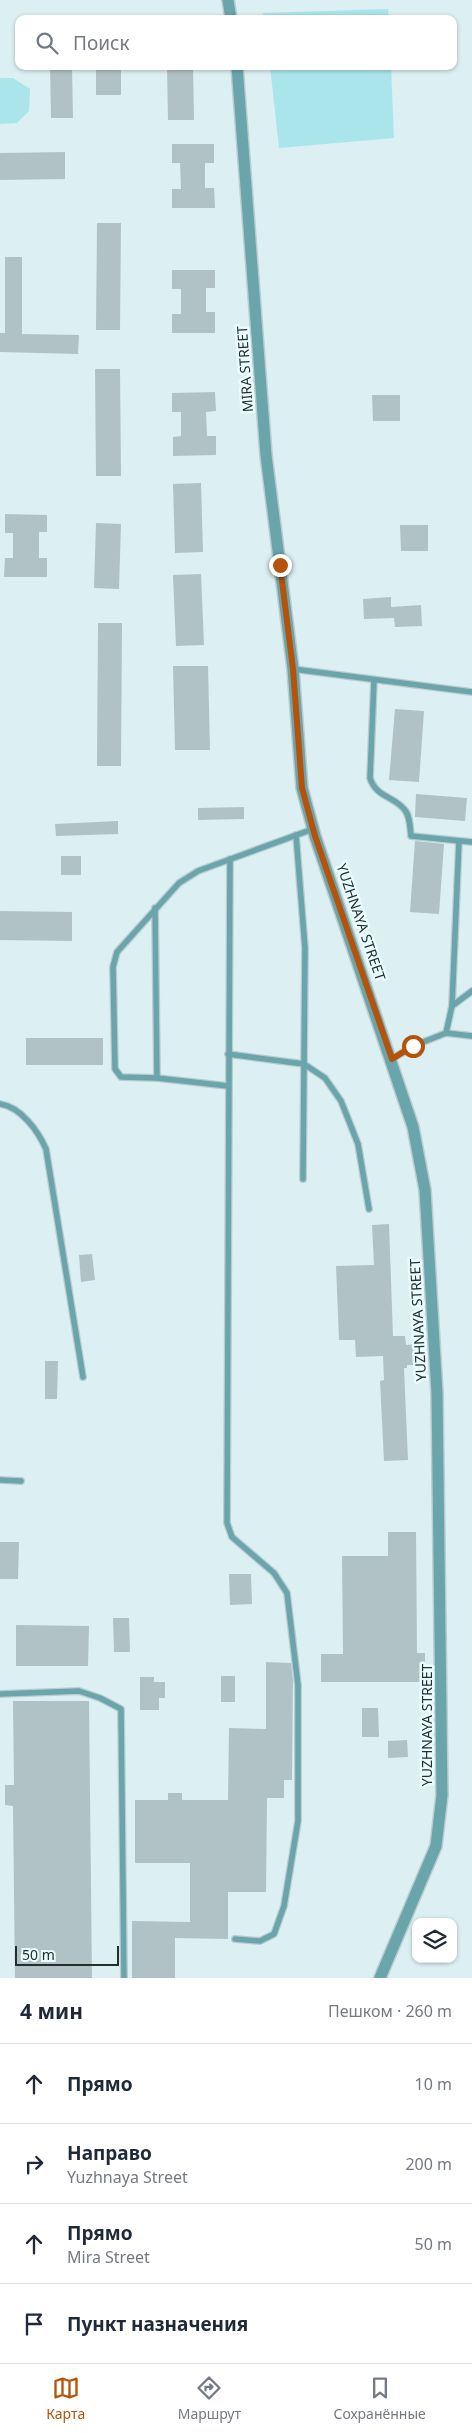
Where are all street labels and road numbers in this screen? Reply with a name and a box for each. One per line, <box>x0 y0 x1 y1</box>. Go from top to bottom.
street label: MIRA STREET <box>232 325 257 413</box>
street label: YUZHNAYA STREET <box>333 861 390 983</box>
street label: YUZHNAYA STREET <box>405 1258 430 1382</box>
street label: YUZHNAYA STREET <box>417 1664 436 1786</box>

